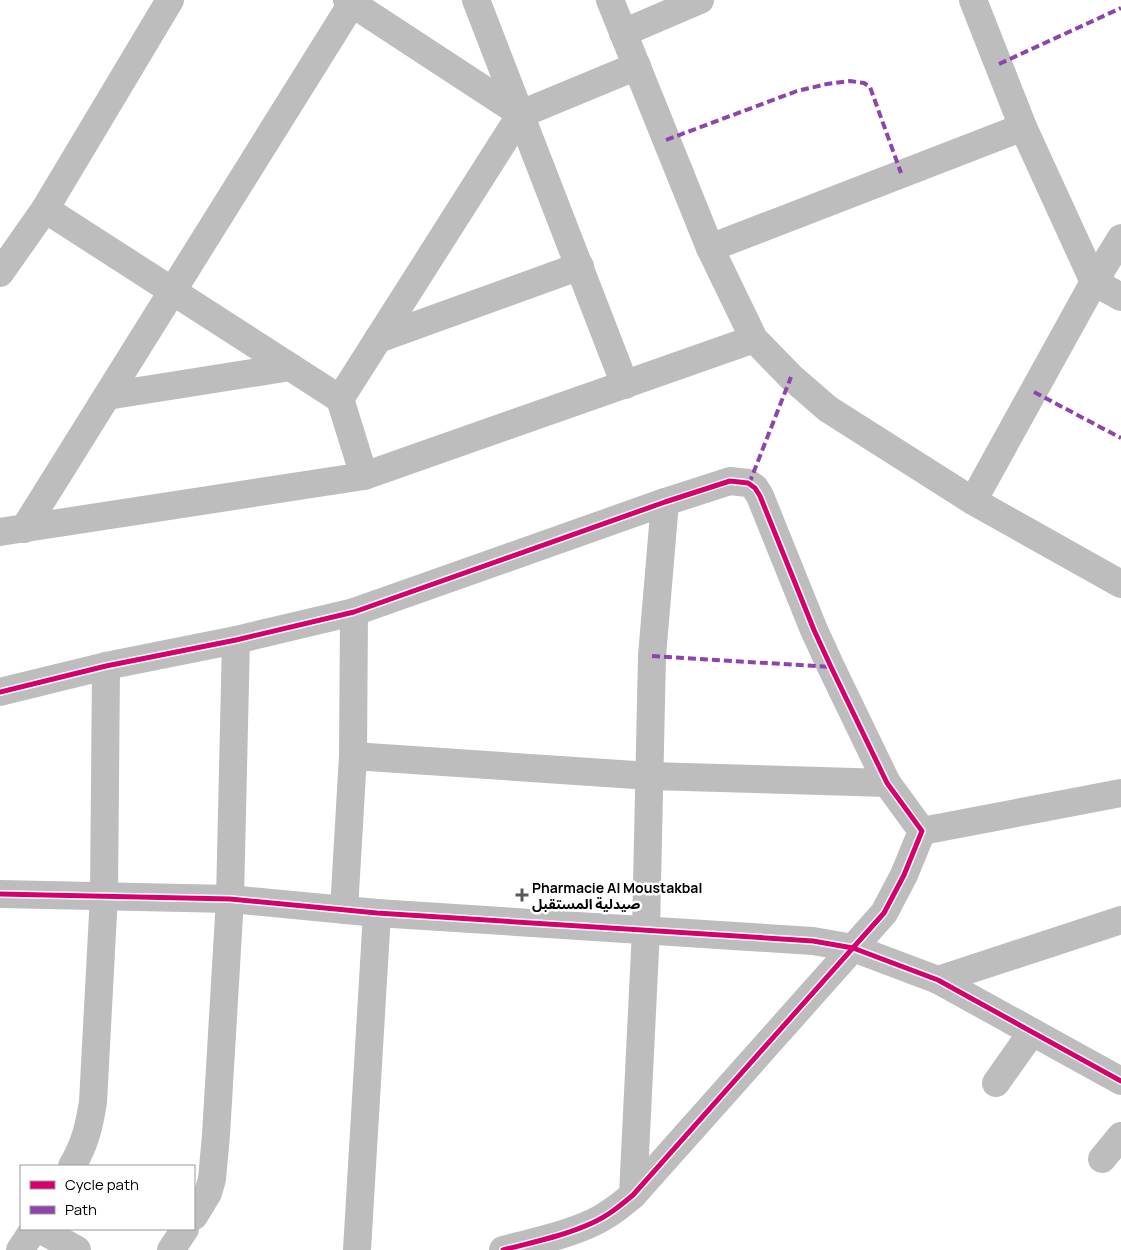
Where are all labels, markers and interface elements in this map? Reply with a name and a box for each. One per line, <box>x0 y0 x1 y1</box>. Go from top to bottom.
place label: Pharmacie Al Moustakbal صيدلية المستقبل <box>532 878 702 913</box>
marker: Pharmacie Al Moustakbal صيدلية المستقبل <box>516 889 528 901</box>
legend <box>20 1165 195 1230</box>
text: Cycle path <box>65 1174 139 1195</box>
text: Path <box>65 1199 97 1220</box>

